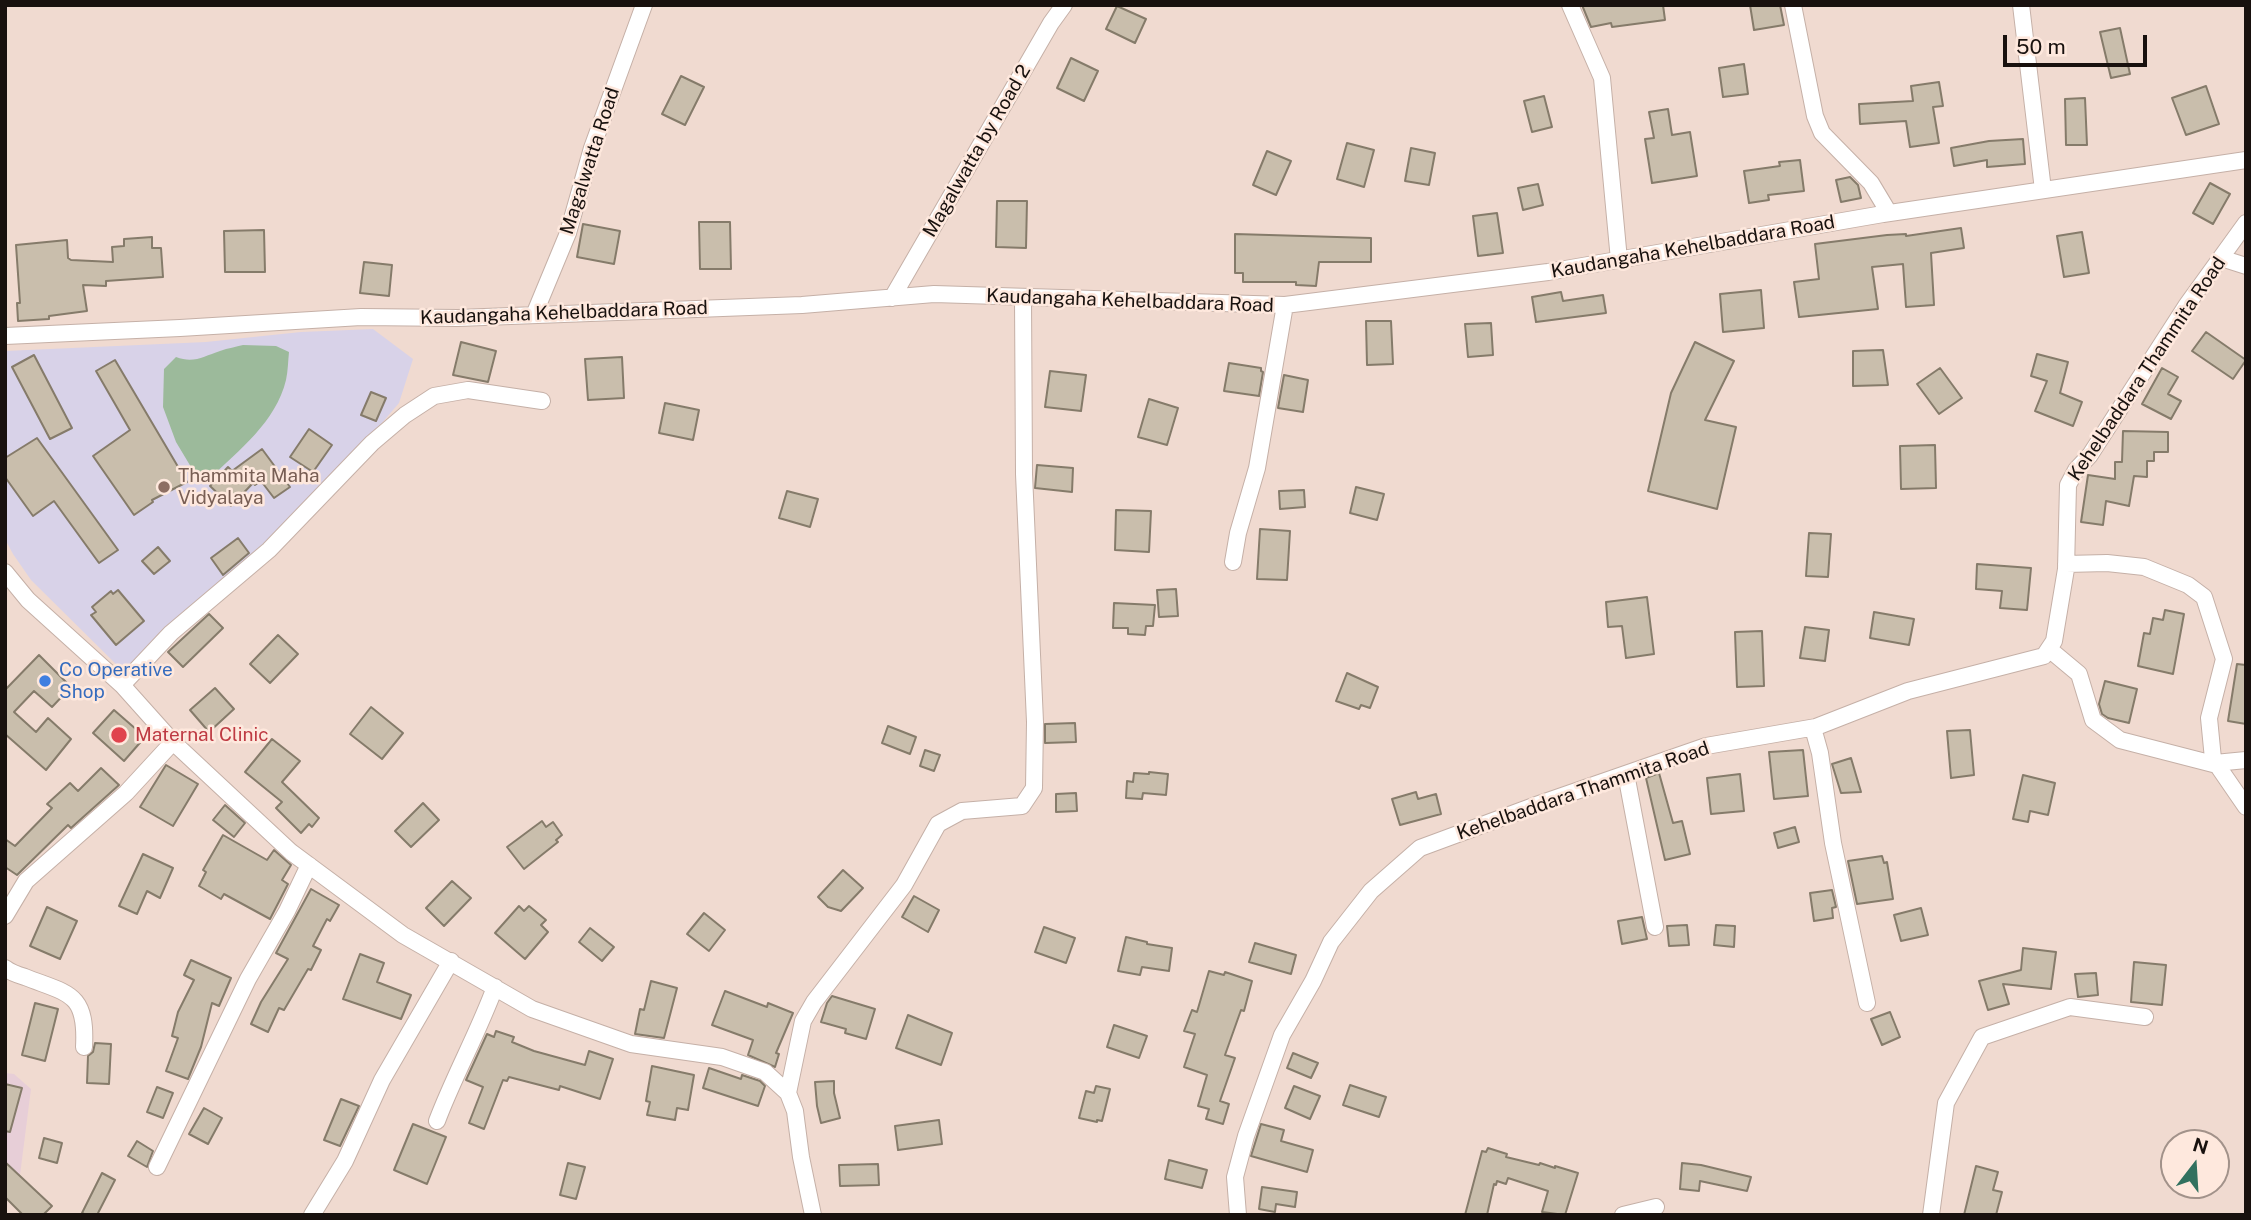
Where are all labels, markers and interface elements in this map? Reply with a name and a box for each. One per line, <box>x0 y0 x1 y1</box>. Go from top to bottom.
scale bar <box>2006 21 2150 65</box>
text: 50 m <box>2016 34 2066 59</box>
street label: Magalwatta by Road 2 <box>918 61 1036 241</box>
street label: Magalwatta Road <box>555 85 625 237</box>
street label: Kaudangaha Kehelbaddara Road <box>1549 211 1837 283</box>
street label: Kehelbaddara Thammita Road <box>2063 253 2231 485</box>
street label: Kaudangaha Kehelbaddara Road <box>986 285 1274 317</box>
street label: Kaudangaha Kehelbaddara Road <box>420 297 708 329</box>
place label: Thammita Maha Vidyalaya <box>178 465 319 509</box>
marker: Thammita Maha Vidyalaya <box>156 479 172 495</box>
place label: Co Operative Shop <box>59 659 173 703</box>
marker: Co Operative Shop <box>37 673 53 689</box>
place label: Maternal Clinic <box>135 724 269 746</box>
marker: Maternal Clinic <box>109 725 129 745</box>
street label: Kehelbaddara Thammita Road <box>1454 737 1712 845</box>
north arrow <box>2160 1129 2230 1199</box>
text: N <box>2190 1133 2211 1159</box>

